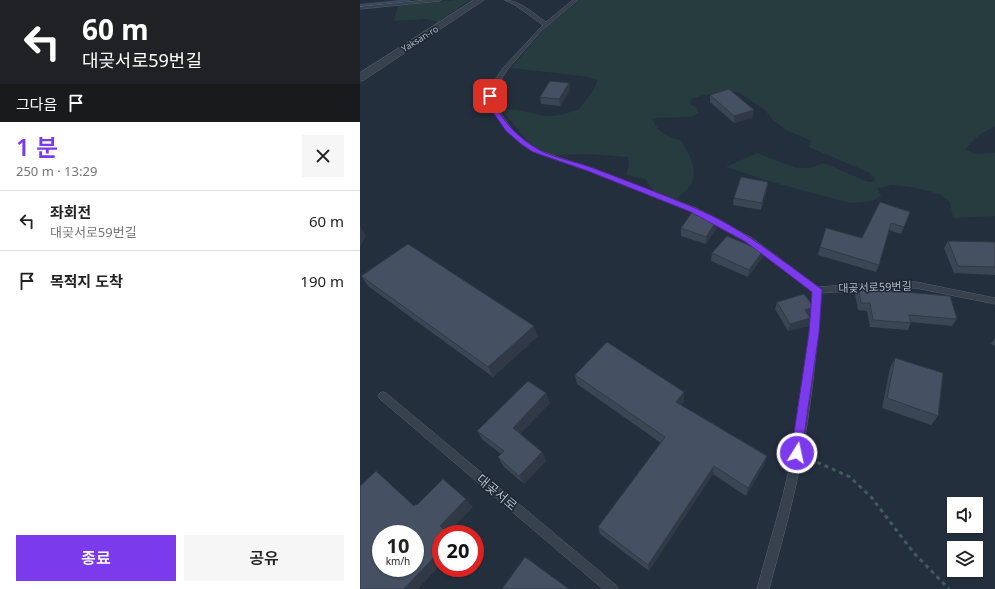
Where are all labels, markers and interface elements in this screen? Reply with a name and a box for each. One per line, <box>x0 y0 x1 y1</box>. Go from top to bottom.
text: 60 m <box>82 10 149 48</box>
icon: left <box>16 16 68 68</box>
street label: Yaksan-ro <box>399 22 441 55</box>
text: 대곶서로59번길 <box>82 48 202 72</box>
pin <box>473 79 507 113</box>
icon: arrive <box>479 85 501 107</box>
icon: arrive <box>65 92 87 114</box>
text: 그다음 <box>16 94 57 114</box>
text: 1 분 <box>16 130 58 163</box>
button: close <box>302 135 344 177</box>
text: 250 m · 13:29 <box>16 162 97 180</box>
text: 좌회전 <box>50 202 91 222</box>
icon: left <box>16 210 38 232</box>
text: 60 m <box>309 211 344 231</box>
text: 대곶서로59번길 <box>50 223 137 241</box>
icon: arrive <box>16 270 38 292</box>
text: 목적지 도착 <box>50 271 123 291</box>
text: 190 m <box>300 271 344 291</box>
street label: 대곶서로59번길 <box>838 278 912 295</box>
position arrow <box>776 432 818 474</box>
street label: 대곶서로 <box>473 470 521 514</box>
map controls <box>947 497 983 577</box>
button: sound <box>947 497 983 533</box>
speed limit sign: 20 <box>432 525 484 577</box>
text: 10 <box>387 532 409 559</box>
button: 종료 <box>16 535 176 581</box>
button: 공유 <box>184 535 344 581</box>
button: layers <box>947 541 983 577</box>
text: km/h <box>386 554 410 568</box>

